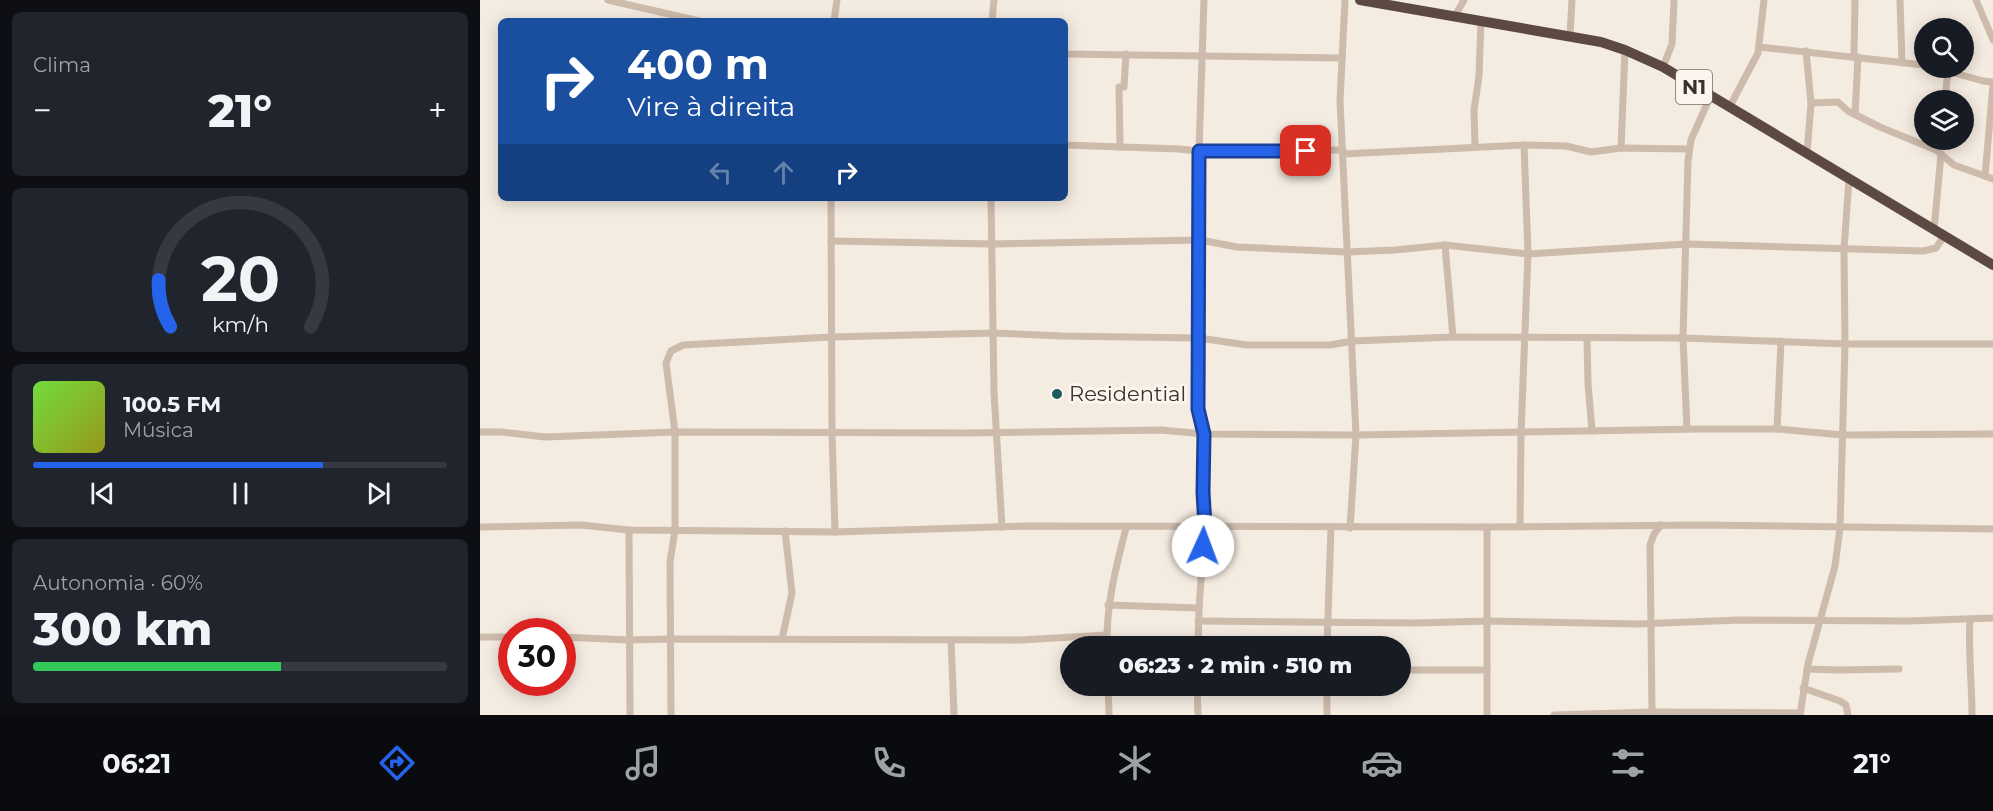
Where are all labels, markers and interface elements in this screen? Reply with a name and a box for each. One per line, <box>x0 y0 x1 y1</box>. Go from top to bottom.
map controls <box>1914 18 1974 150</box>
button: search <box>1914 18 1974 78</box>
text: 400 m <box>627 38 769 90</box>
icon: right <box>528 42 606 120</box>
text: Clima <box>33 53 91 77</box>
road number: N1 <box>1676 70 1712 104</box>
text: 21° <box>208 83 272 138</box>
text: − <box>33 90 52 130</box>
text: + <box>428 90 447 130</box>
text: Vire à direita <box>627 90 795 123</box>
button: layers <box>1914 90 1974 150</box>
pin <box>1280 125 1331 176</box>
icon: arrive <box>1289 134 1322 167</box>
icon: left <box>704 156 737 189</box>
icon: ahead <box>767 156 800 189</box>
icon: right <box>830 156 863 189</box>
text: 20 <box>200 241 280 317</box>
text: km/h <box>211 311 269 337</box>
place label: Residential <box>1069 381 1186 406</box>
marker: Residential <box>1050 387 1064 401</box>
text: 100.5 FM <box>123 391 221 418</box>
text: Música <box>123 418 194 442</box>
icon: previous <box>86 477 119 510</box>
icon: pause <box>224 477 257 510</box>
icon: next <box>362 477 395 510</box>
position arrow <box>1171 514 1235 578</box>
text: Autonomia · 60% <box>33 571 203 595</box>
text: 300 km <box>33 601 212 656</box>
speed limit sign: 30 <box>498 618 576 696</box>
text: 06:23 · 2 min · 510 m <box>1119 652 1352 679</box>
icon: directions <box>376 742 418 784</box>
icon: music <box>622 742 664 784</box>
icon: phone <box>868 742 910 784</box>
icon: climate <box>1114 742 1156 784</box>
icon: car <box>1361 742 1403 784</box>
icon: filters <box>1607 742 1649 784</box>
text: 06:21 <box>102 747 171 780</box>
text: 21° <box>1853 747 1891 780</box>

